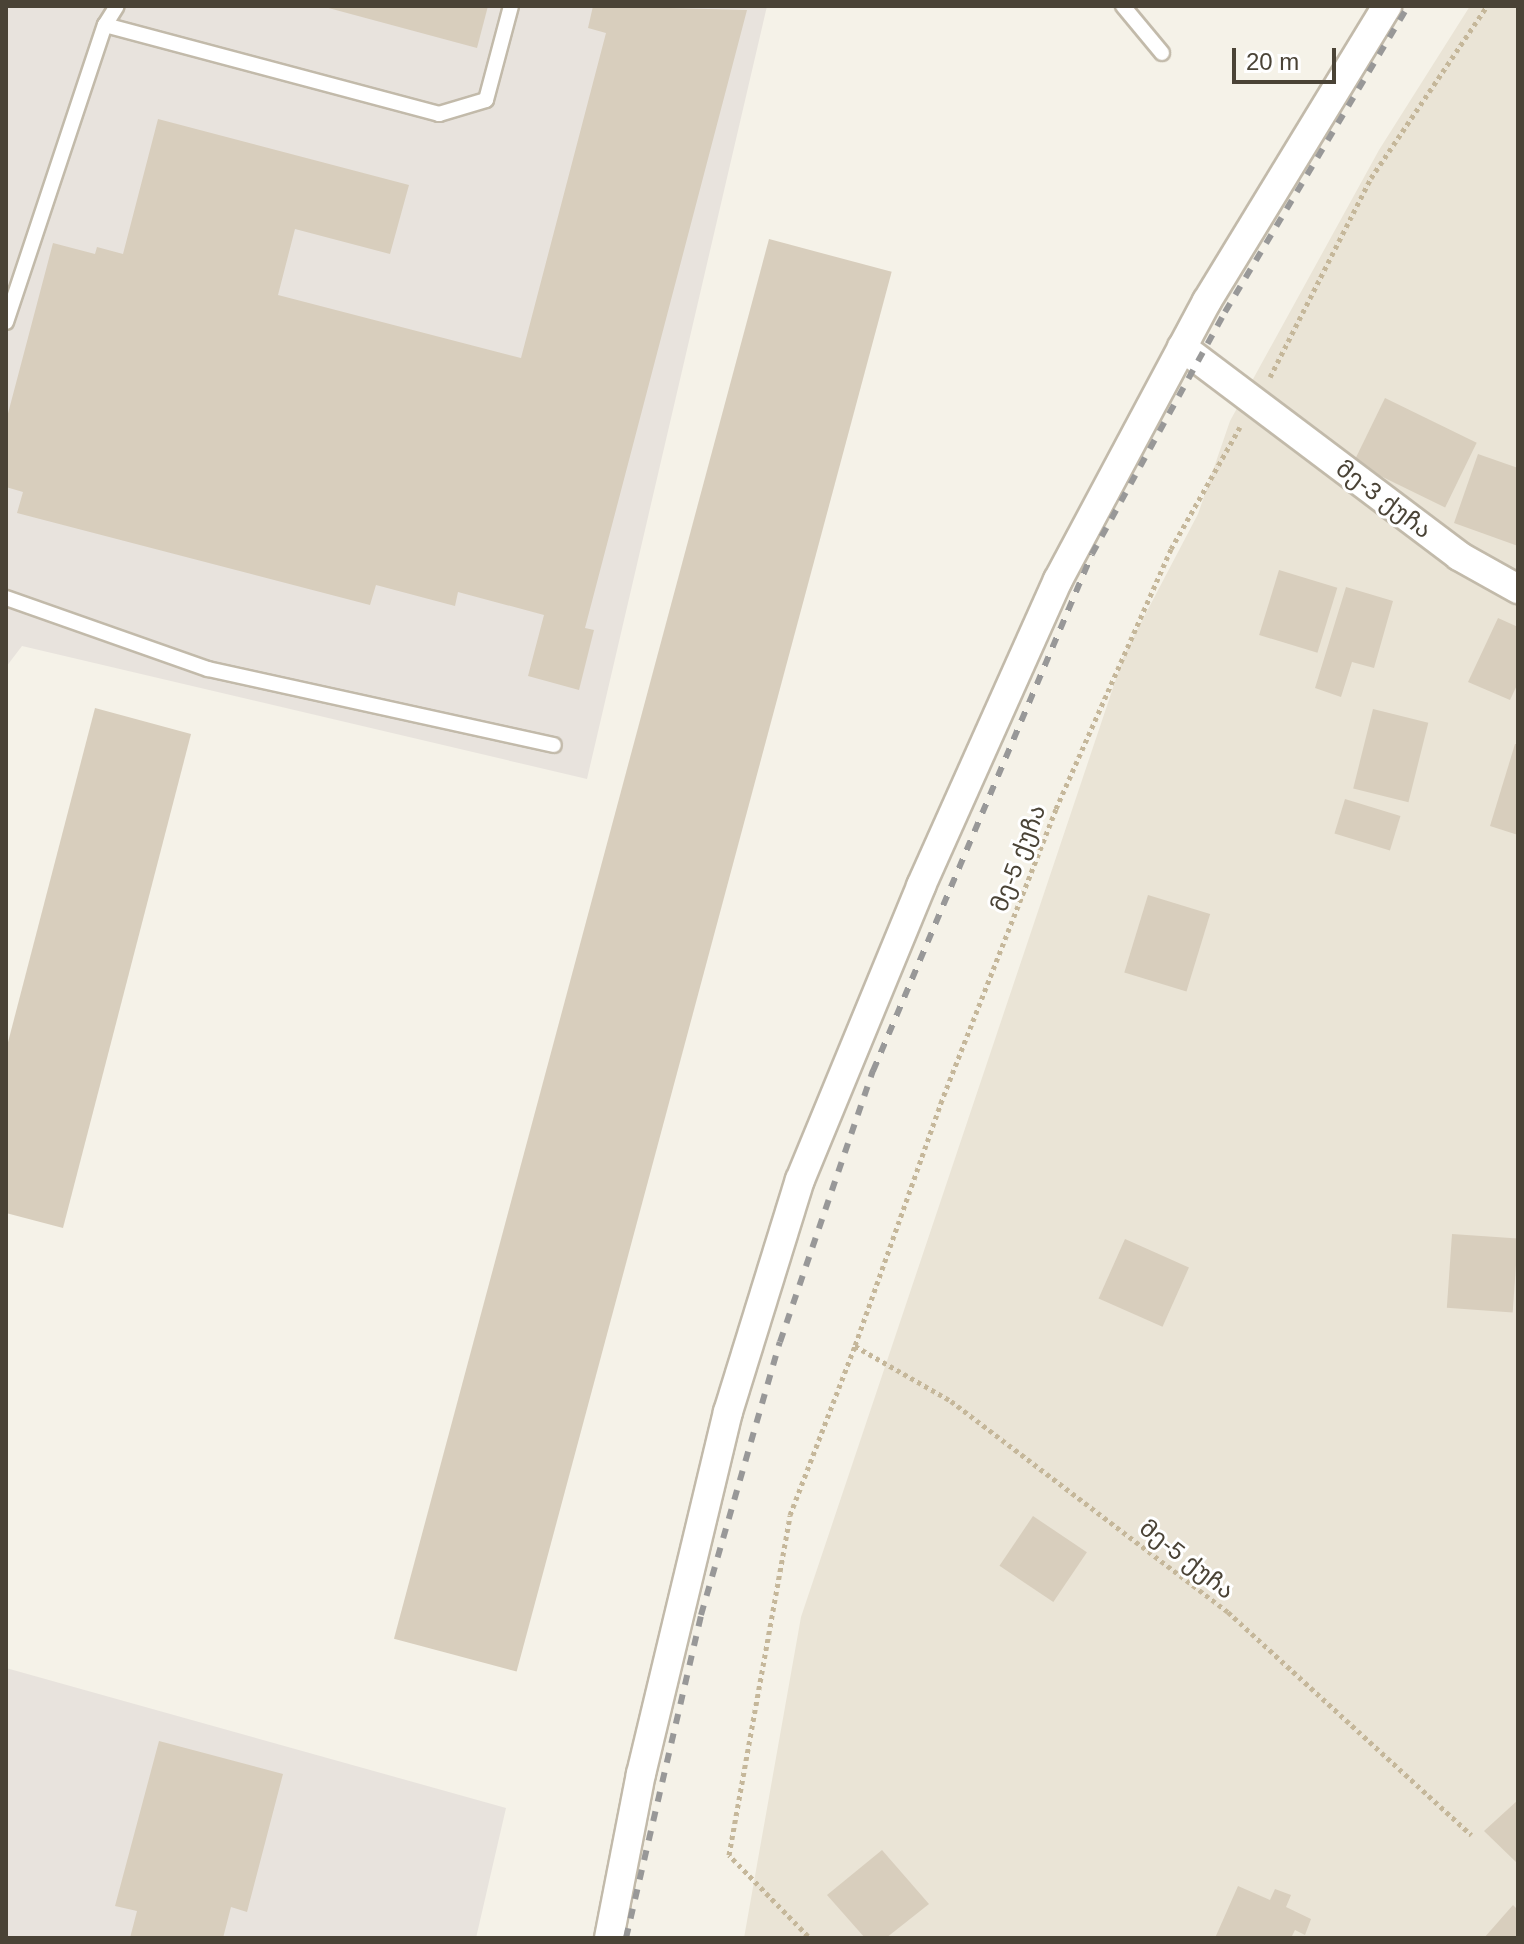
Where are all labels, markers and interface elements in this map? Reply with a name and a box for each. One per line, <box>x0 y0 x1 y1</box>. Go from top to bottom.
scale bar <box>1236 32 1340 82</box>
text: 20 m <box>1246 48 1299 75</box>
street label: მე-3 ქუჩა <box>1331 454 1437 544</box>
street label: მე-5 ქუჩა <box>984 800 1052 916</box>
street label: მე-5 ქუჩა <box>1134 1513 1240 1605</box>

